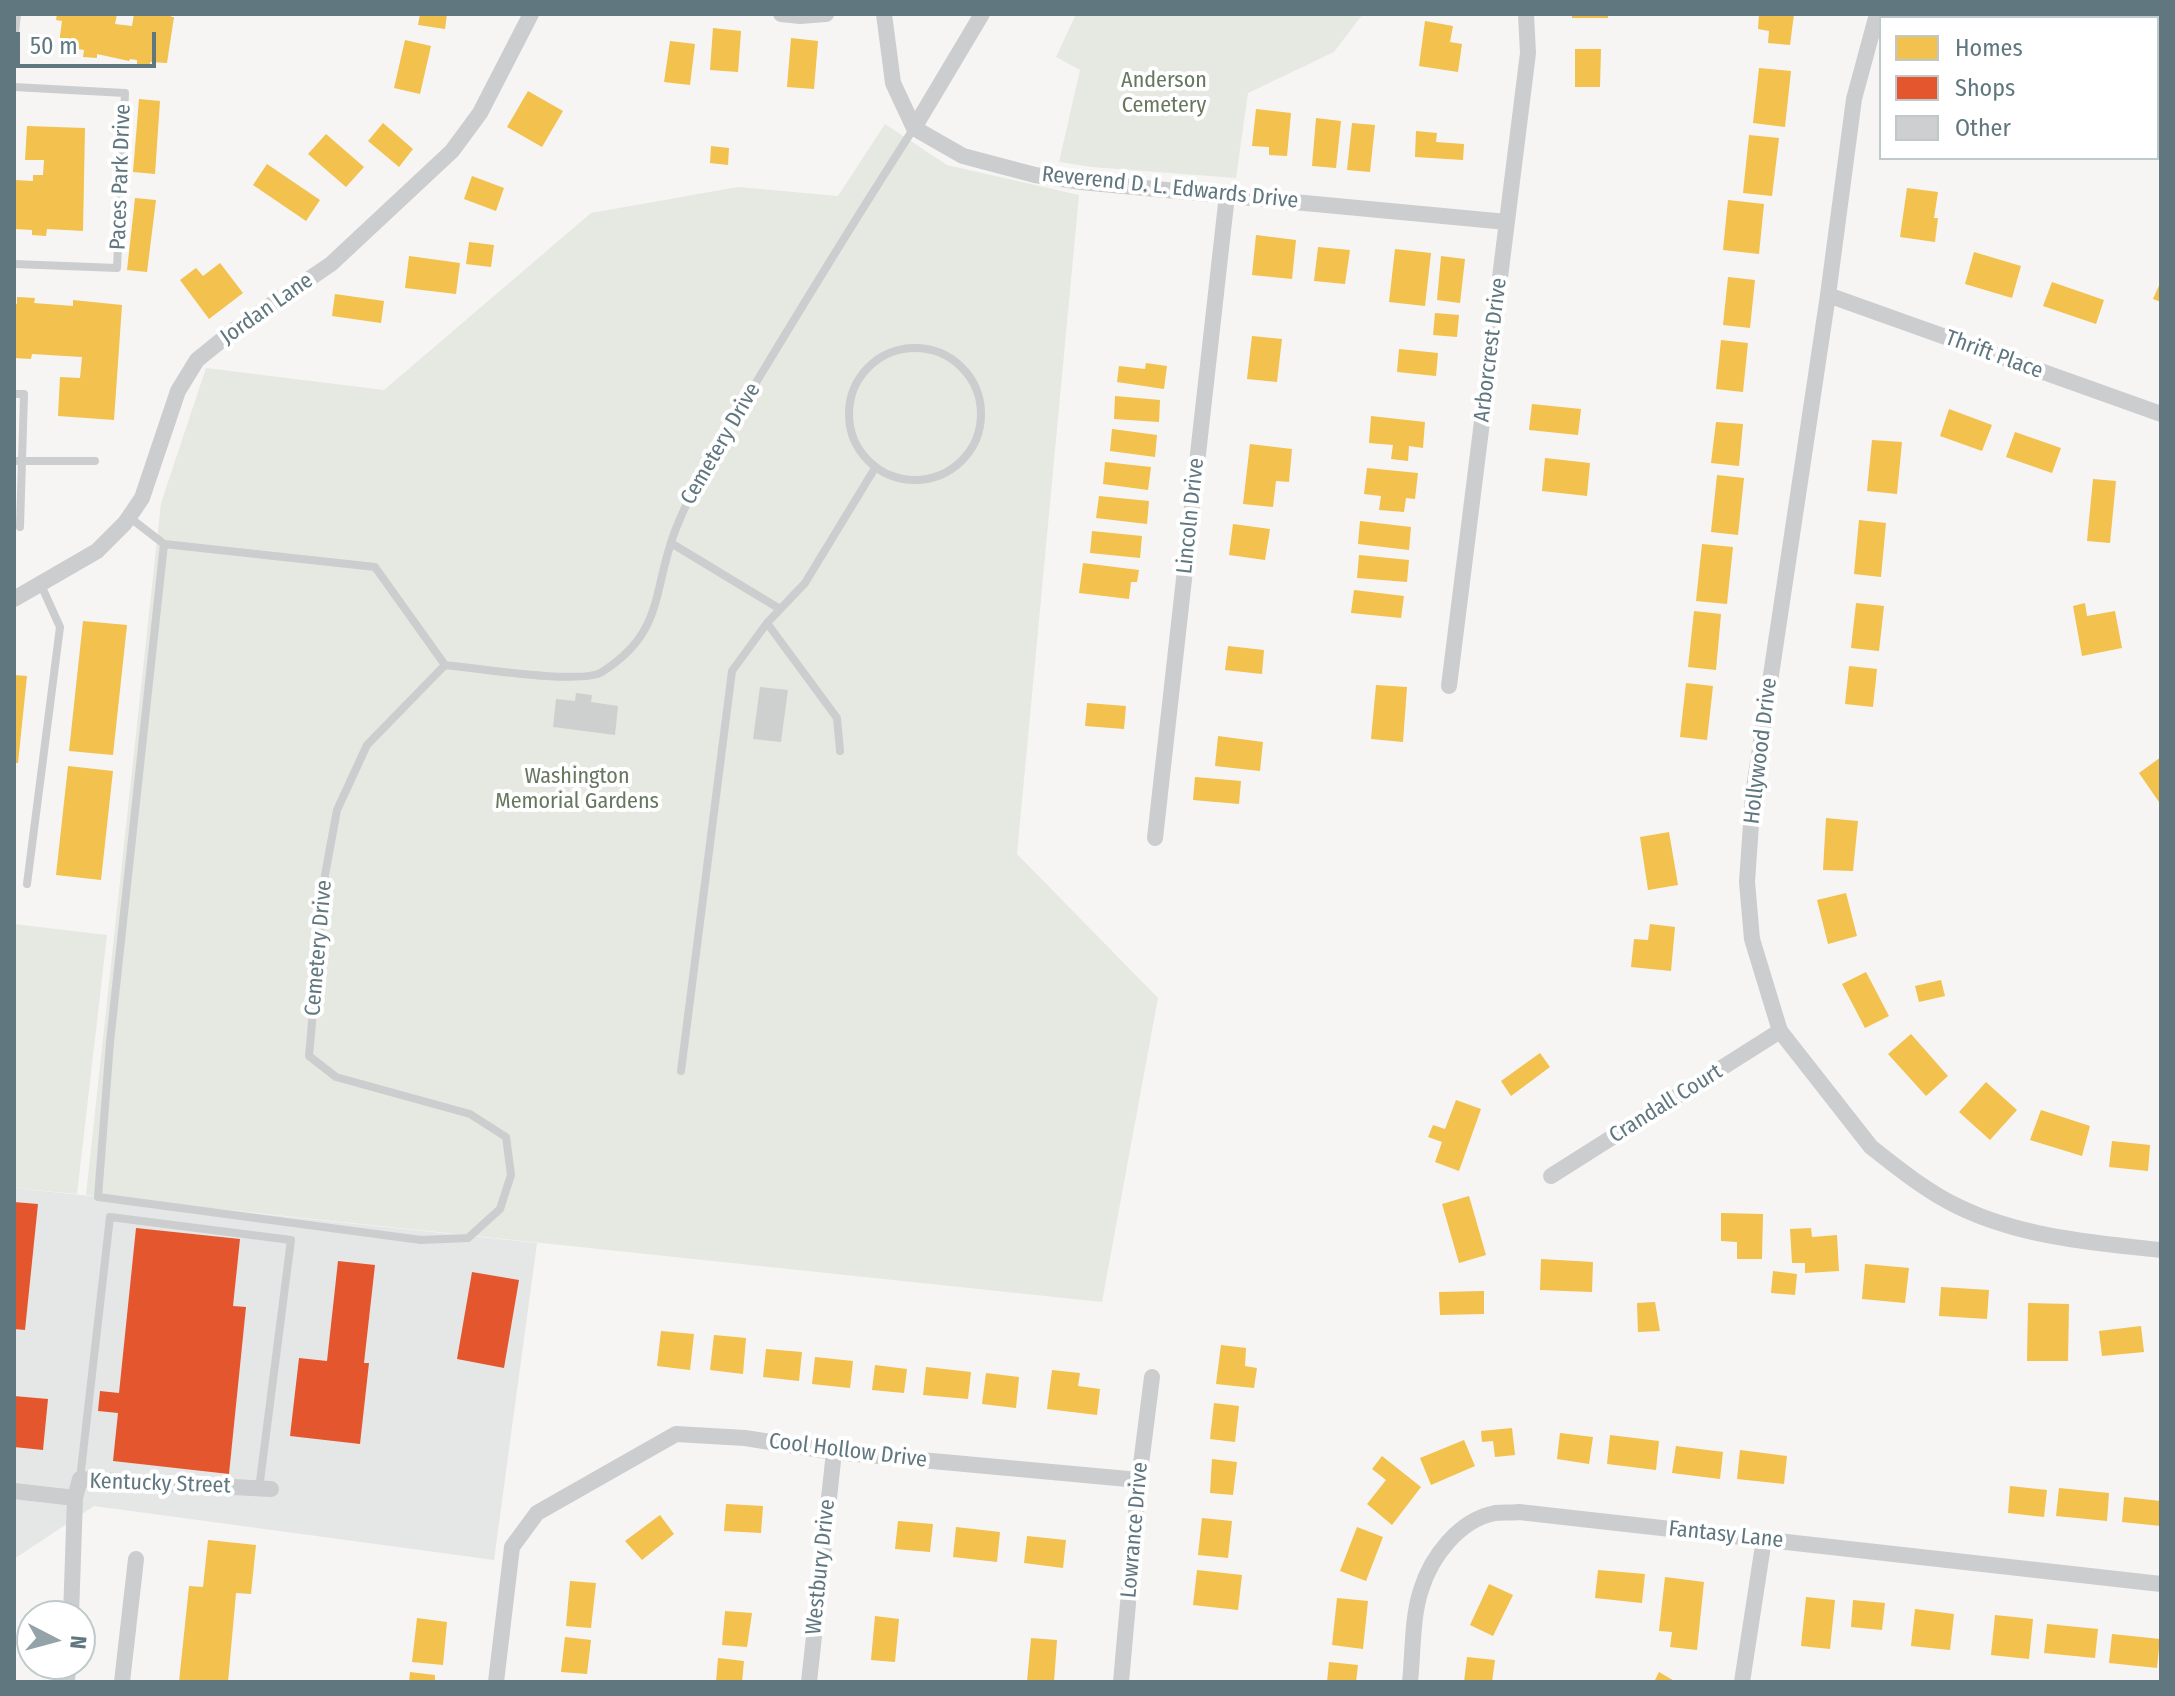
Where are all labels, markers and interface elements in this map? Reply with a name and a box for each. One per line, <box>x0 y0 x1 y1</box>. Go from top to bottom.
scale bar <box>20 16 160 66</box>
legend <box>1879 16 2159 160</box>
text: 50 m <box>30 32 78 60</box>
text: Homes <box>1955 34 2023 62</box>
park label: Anderson Cemetery <box>1121 68 1207 120</box>
text: Shops <box>1955 74 2015 102</box>
street label: Paces Park Drive <box>105 103 137 251</box>
text: Other <box>1955 114 2011 142</box>
street label: Reverend D. L. Edwards Drive <box>1040 161 1300 215</box>
street label: Jordan Lane <box>216 268 318 350</box>
street label: Arborcrest Drive <box>1469 276 1513 424</box>
street label: Thrift Place <box>1942 325 2046 385</box>
street label: Cemetery Drive <box>675 378 767 510</box>
street label: Lincoln Drive <box>1172 457 1210 575</box>
street label: Hollywood Drive <box>1739 676 1783 826</box>
park label: Washington Memorial Gardens <box>495 764 659 816</box>
street label: Cemetery Drive <box>300 879 338 1017</box>
street label: Crandall Court <box>1605 1059 1727 1149</box>
street label: Cool Hollow Drive <box>767 1428 929 1474</box>
street label: Lowrance Drive <box>1116 1461 1154 1599</box>
street label: Kentucky Street <box>89 1468 231 1500</box>
street label: Westbury Drive <box>801 1498 841 1636</box>
street label: Fantasy Lane <box>1667 1516 1785 1554</box>
north arrow <box>16 1600 96 1680</box>
text: N <box>64 1634 92 1650</box>

